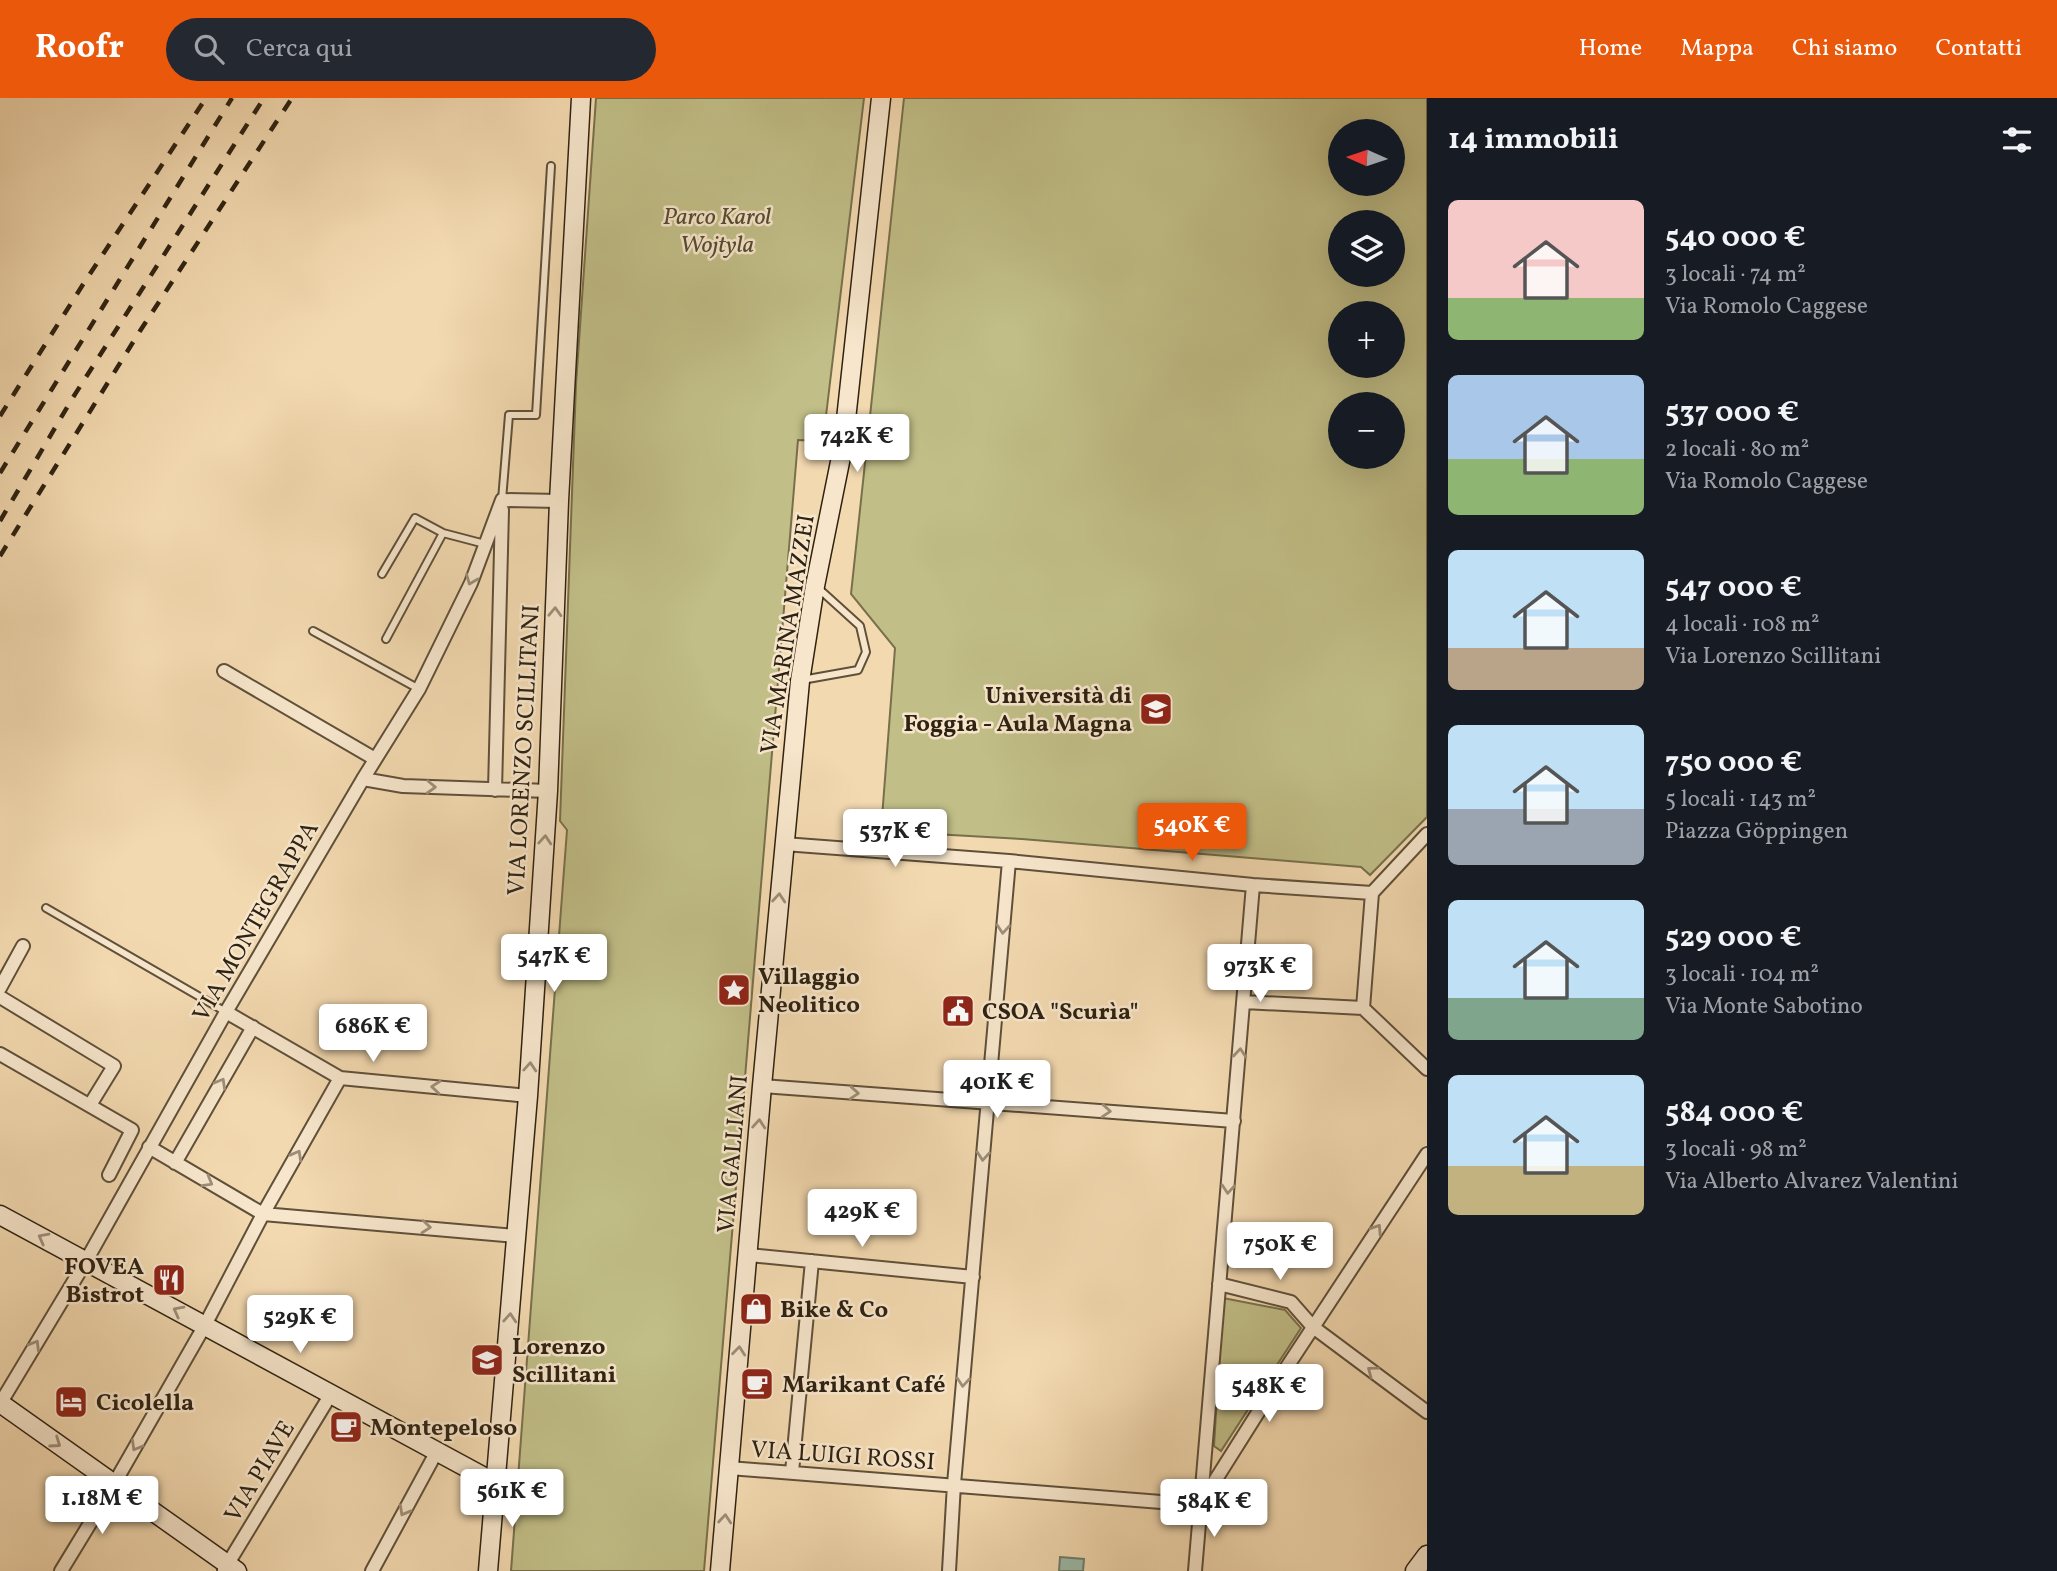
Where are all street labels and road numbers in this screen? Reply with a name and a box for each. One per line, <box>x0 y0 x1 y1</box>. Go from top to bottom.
street label: VIA MARINA MAZZEI <box>753 512 825 757</box>
street label: VIA LORENZO SCILLITANI <box>500 604 550 897</box>
street label: VIA MONTEGRAPPA <box>185 815 328 1029</box>
street label: VIA GALLIANI <box>710 1074 758 1235</box>
street label: VIA PIAVE <box>217 1415 304 1529</box>
street label: VIA LUIGI ROSSI <box>750 1434 936 1480</box>

